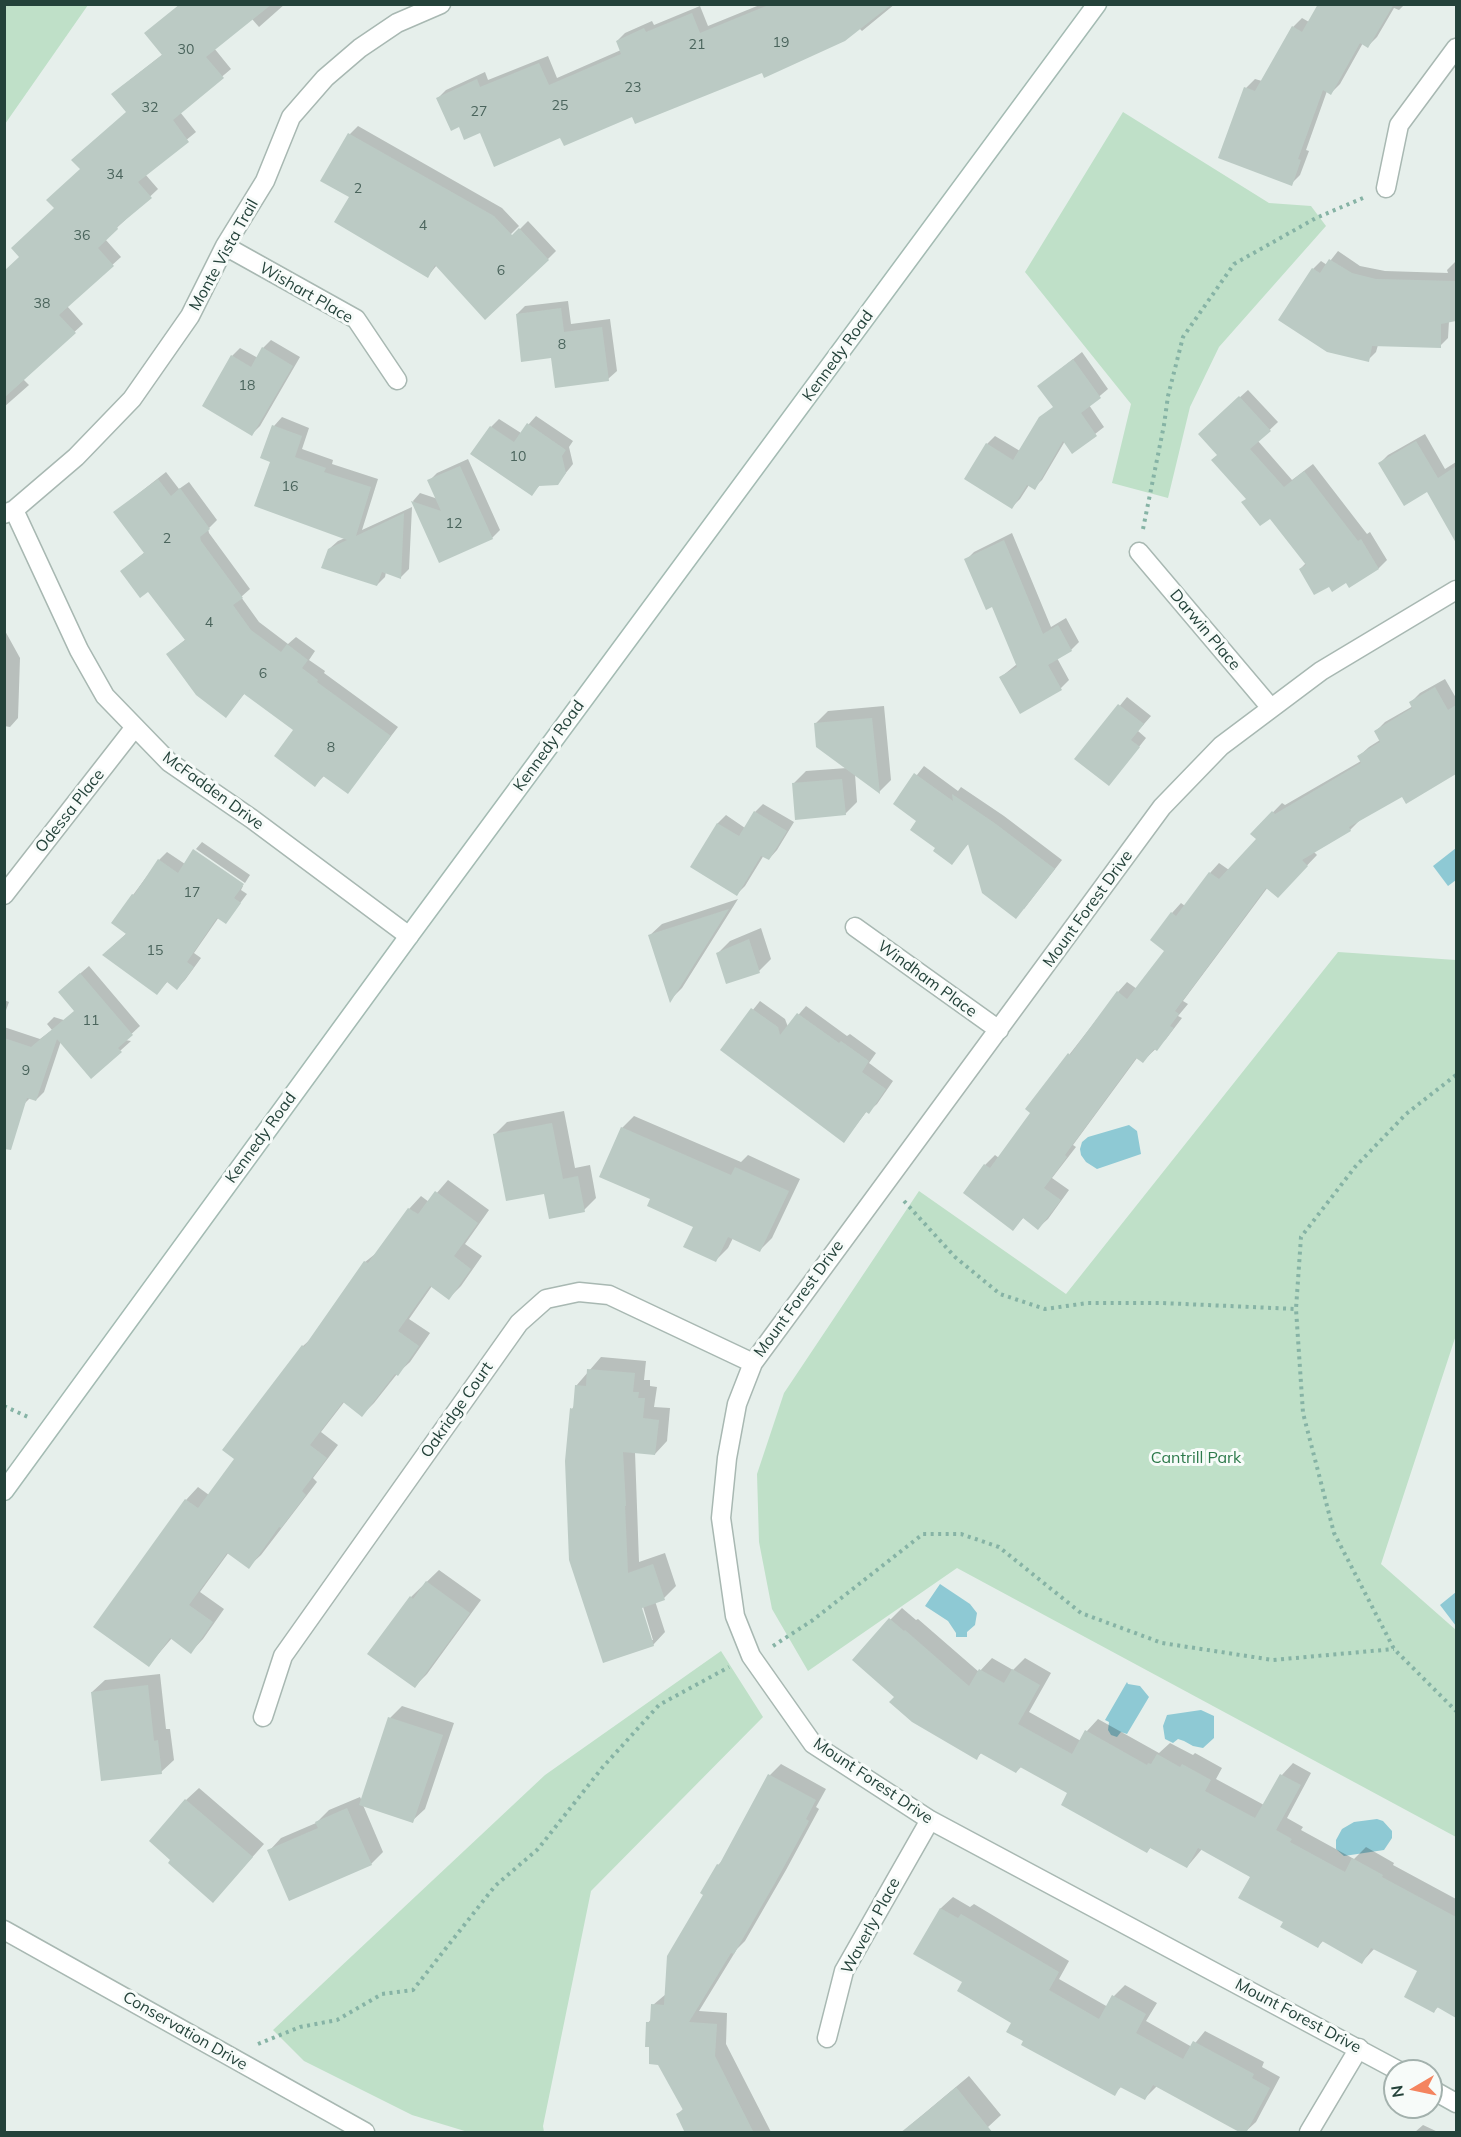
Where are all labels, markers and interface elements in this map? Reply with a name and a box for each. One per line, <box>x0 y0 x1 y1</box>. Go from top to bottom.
house number: 19 <box>773 35 789 51</box>
house number: 21 <box>689 37 705 53</box>
house number: 30 <box>178 42 194 58</box>
house number: 23 <box>625 80 641 96</box>
house number: 25 <box>552 98 568 114</box>
house number: 32 <box>142 100 158 116</box>
house number: 27 <box>471 104 487 120</box>
house number: 34 <box>107 167 123 183</box>
house number: 2 <box>354 181 362 197</box>
street label: Monte Vista Trail <box>185 196 263 314</box>
house number: 4 <box>419 218 427 234</box>
house number: 36 <box>74 228 90 244</box>
street label: Wishart Place <box>256 258 356 328</box>
house number: 6 <box>497 263 505 279</box>
house number: 38 <box>34 296 50 312</box>
street label: Kennedy Road <box>799 307 877 405</box>
house number: 8 <box>558 337 566 353</box>
house number: 18 <box>239 378 255 394</box>
house number: 10 <box>510 449 526 465</box>
house number: 16 <box>282 479 298 495</box>
house number: 12 <box>446 516 462 532</box>
house number: 2 <box>163 531 171 547</box>
street label: Darwin Place <box>1166 586 1244 674</box>
house number: 4 <box>205 615 213 631</box>
house number: 6 <box>259 666 267 682</box>
street label: Kennedy Road <box>510 697 588 795</box>
house number: 8 <box>327 740 335 756</box>
street label: McFadden Drive <box>159 748 267 834</box>
street label: Odessa Place <box>31 765 109 857</box>
street label: Mount Forest Drive <box>1039 847 1137 971</box>
house number: 17 <box>184 885 200 901</box>
street label: Windham Place <box>874 937 980 1021</box>
house number: 15 <box>147 943 163 959</box>
house number: 11 <box>83 1013 99 1029</box>
house number: 9 <box>22 1063 30 1079</box>
street label: Kennedy Road <box>222 1089 300 1187</box>
street label: Mount Forest Drive <box>750 1237 848 1361</box>
street label: Oakridge Court <box>417 1358 497 1462</box>
park label: Cantrill Park <box>1151 1448 1241 1468</box>
street label: Mount Forest Drive <box>810 1734 936 1828</box>
street label: Waverly Place <box>838 1875 904 1977</box>
street label: Mount Forest Drive <box>1232 1975 1364 2057</box>
street label: Conservation Drive <box>119 1988 251 2074</box>
north arrow <box>1383 2059 1443 2119</box>
text: N <box>1386 2084 1408 2099</box>

